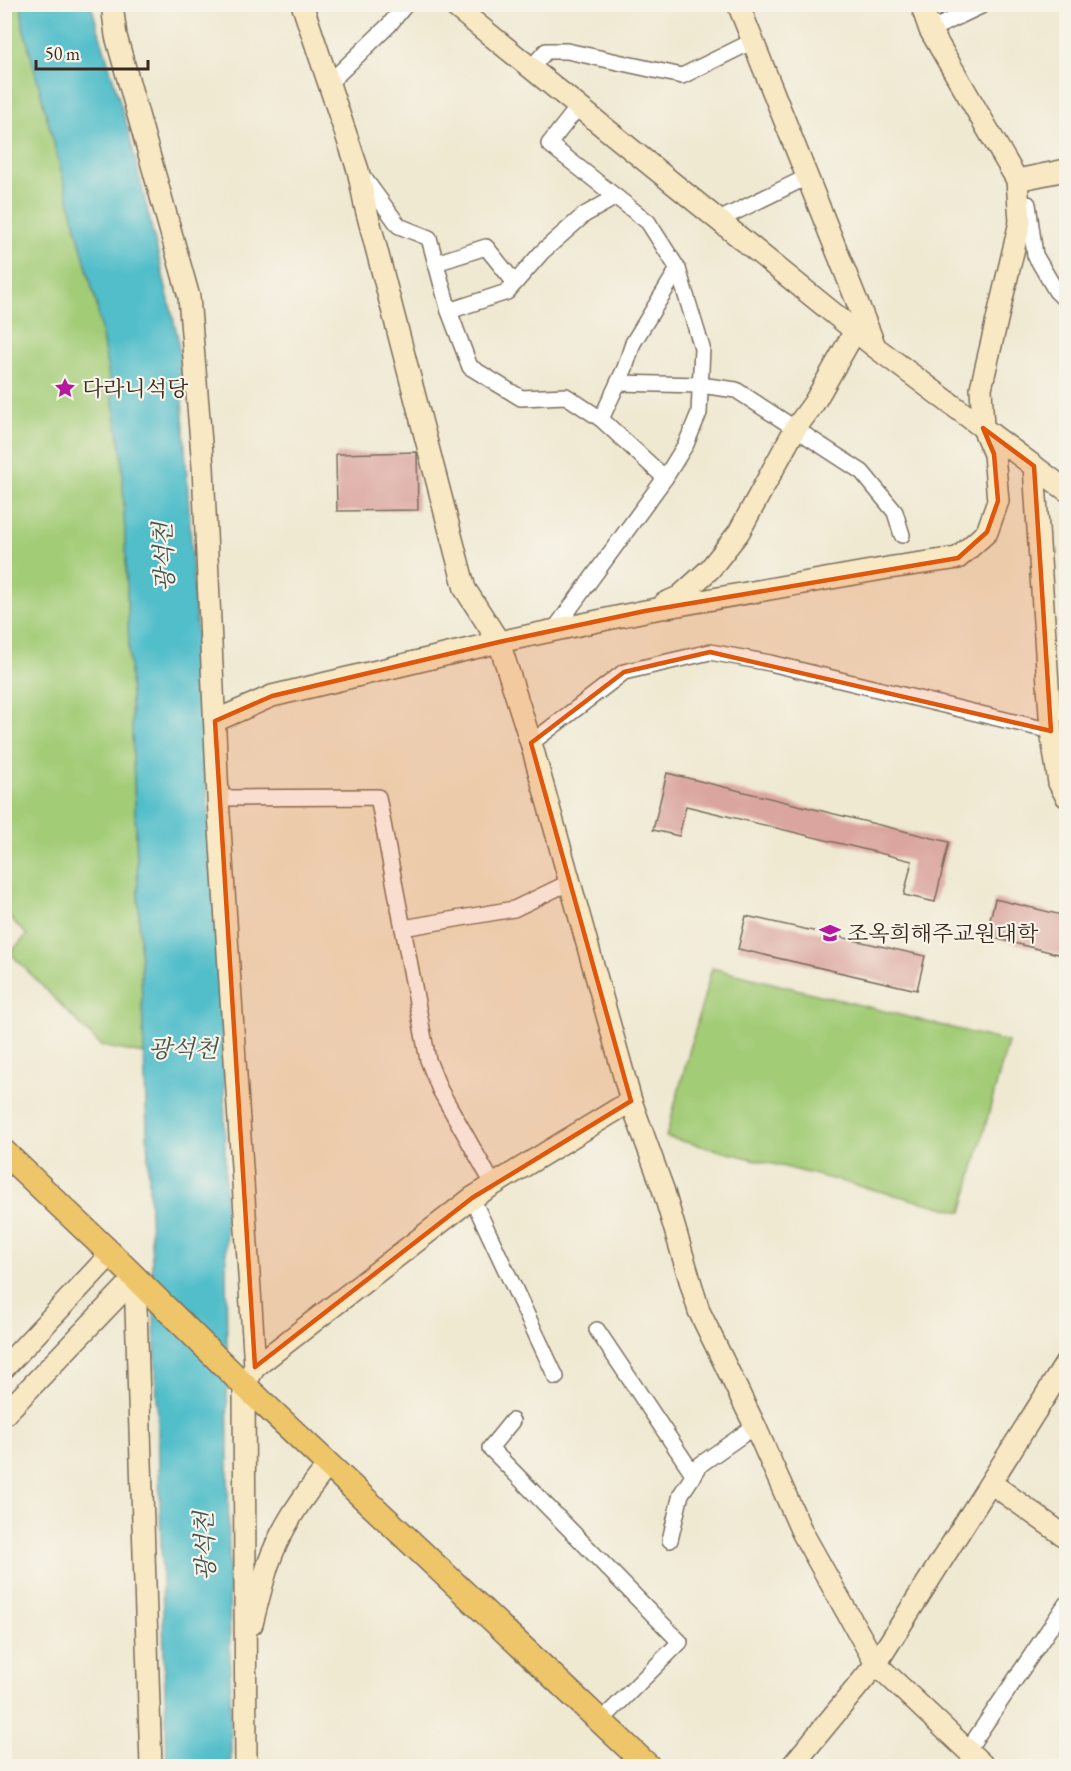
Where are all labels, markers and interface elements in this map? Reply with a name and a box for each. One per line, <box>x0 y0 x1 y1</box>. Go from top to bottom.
scale bar <box>36 33 148 71</box>
text: 50 m <box>45 42 80 65</box>
place label: 다라니석당 <box>82 374 189 403</box>
place icon: 다라니석당 <box>53 376 77 400</box>
water label: 광석천 <box>147 520 180 592</box>
place label: 조옥희해주교원대학 <box>847 919 1039 948</box>
school or university icon: 조옥희해주교원대학 <box>818 921 842 945</box>
water label: 광석천 <box>148 1033 220 1064</box>
water label: 광석천 <box>188 1509 221 1581</box>

